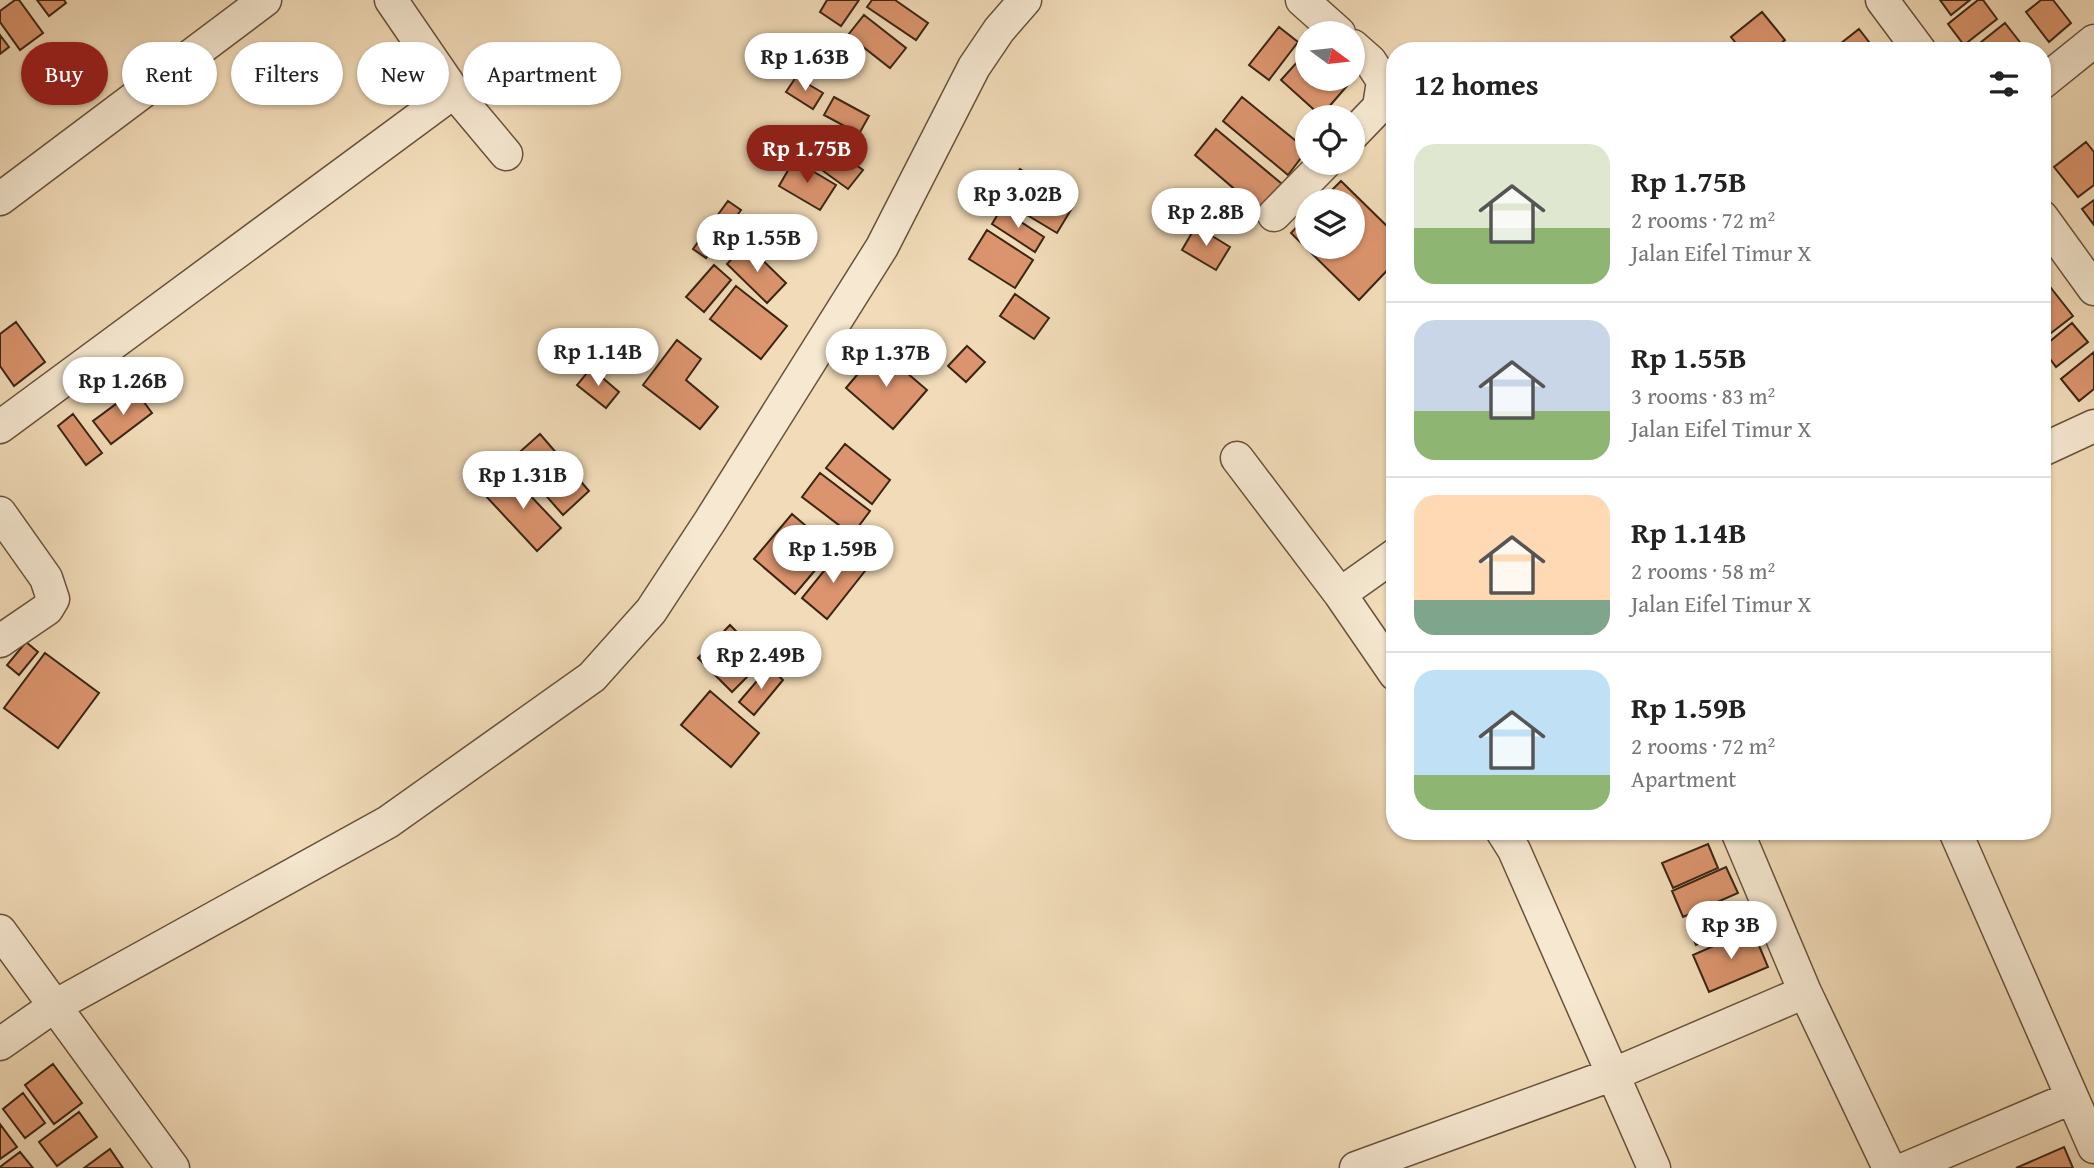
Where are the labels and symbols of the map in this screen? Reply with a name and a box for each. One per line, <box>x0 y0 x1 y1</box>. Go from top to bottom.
north arrow <box>1295 21 1365 91</box>
pin: Rp 1.63B <box>733 34 877 93</box>
pin: Rp 1.75B <box>735 125 879 185</box>
pin: Rp 3.02B <box>946 170 1090 230</box>
pin: Rp 2.8B <box>1141 188 1271 248</box>
pin: Rp 1.55B <box>685 215 829 274</box>
pin: Rp 1.14B <box>526 328 670 388</box>
pin: Rp 1.37B <box>814 330 958 389</box>
pin: Rp 1.26B <box>51 358 195 417</box>
pin: Rp 1.31B <box>451 452 595 511</box>
pin: Rp 1.59B <box>761 526 905 585</box>
pin: Rp 2.49B <box>689 632 833 691</box>
pin: Rp 3B <box>1682 902 1780 961</box>

